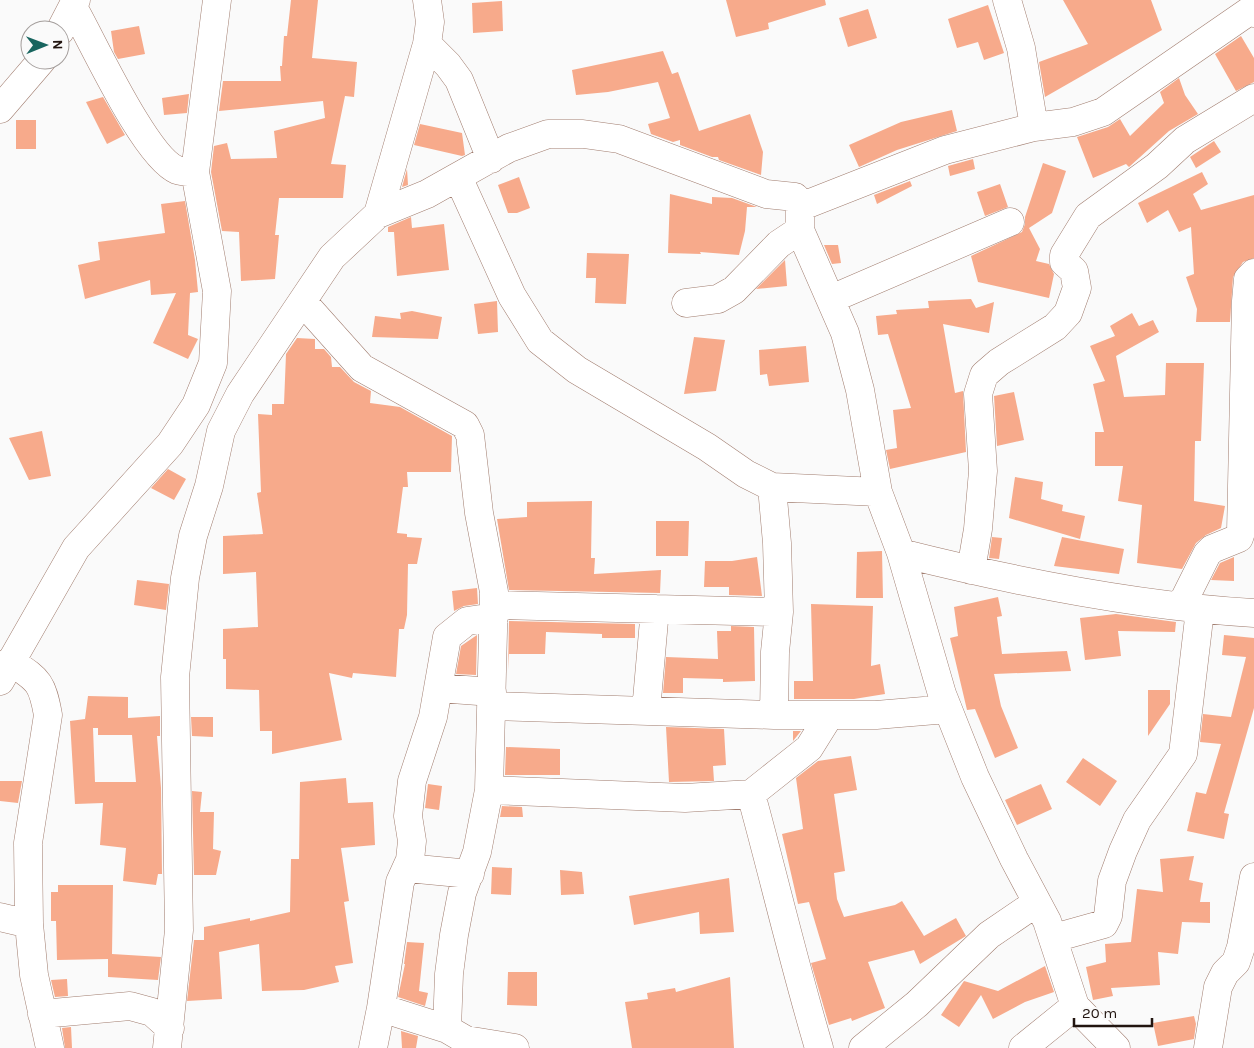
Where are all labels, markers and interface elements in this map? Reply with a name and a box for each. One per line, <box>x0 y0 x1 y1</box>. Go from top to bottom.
north arrow <box>20 20 70 70</box>
text: N <box>49 40 66 50</box>
scale bar <box>1074 996 1152 1028</box>
text: 20 m <box>1082 1004 1117 1022</box>

